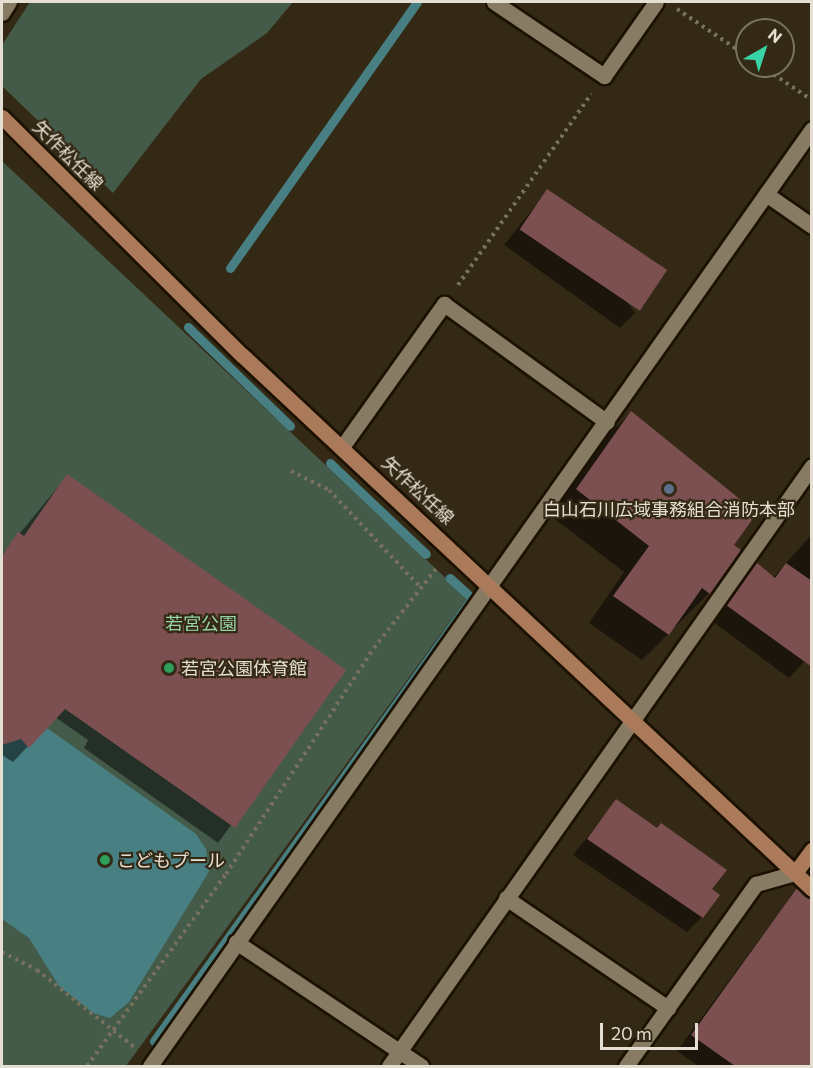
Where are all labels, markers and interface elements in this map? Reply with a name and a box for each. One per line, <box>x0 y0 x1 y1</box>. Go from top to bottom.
north arrow <box>735 18 795 78</box>
text: N <box>765 24 786 46</box>
street label: 矢作松任線 <box>29 116 107 194</box>
street label: 矢作松任線 <box>378 451 458 529</box>
marker: 白山石川広域事務組合消防本部 <box>662 482 676 496</box>
place label: 白山石川広域事務組合消防本部 <box>543 498 795 520</box>
park label: 若宮公園 <box>165 612 237 634</box>
place label: 若宮公園体育館 <box>181 657 307 679</box>
marker: 若宮公園体育館 <box>162 661 176 675</box>
place label: こどもプール <box>117 849 225 871</box>
marker: こどもプール <box>98 853 112 867</box>
scale bar <box>603 1011 700 1049</box>
text: 20 m <box>611 1022 652 1044</box>

